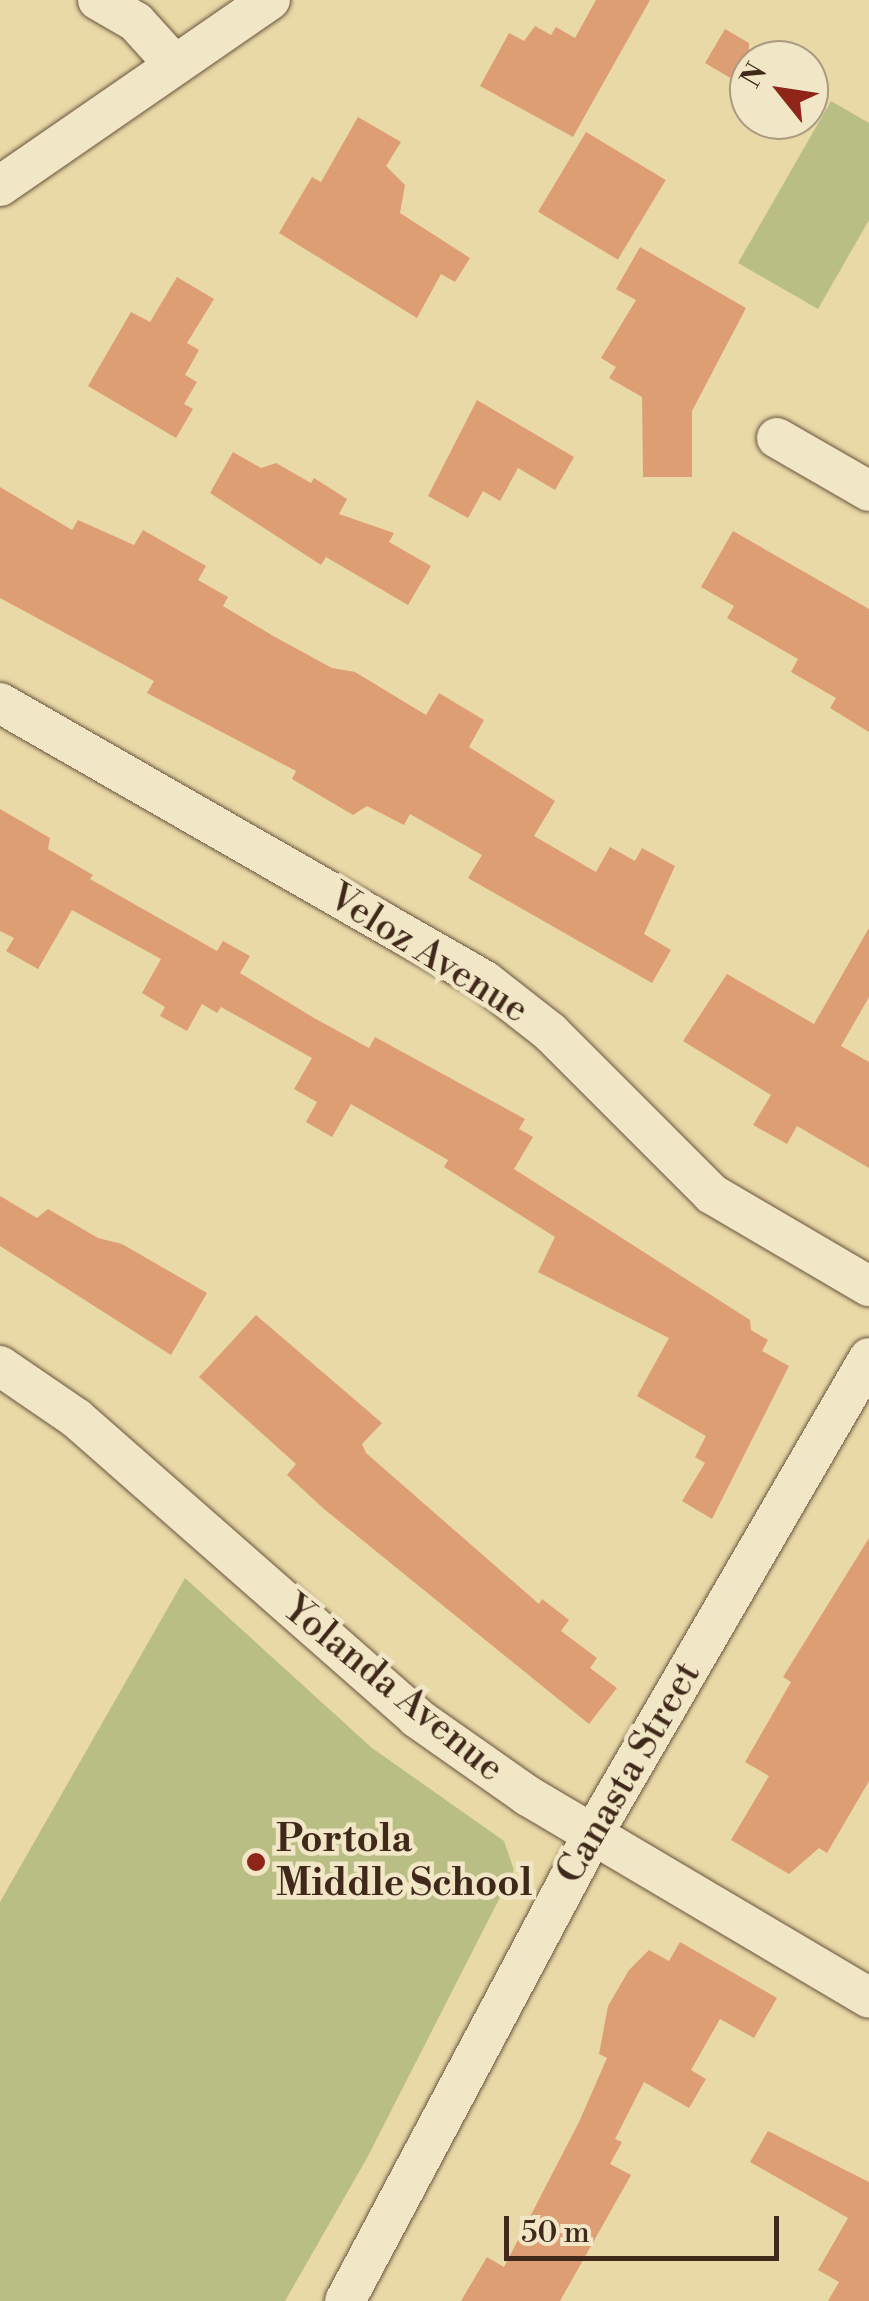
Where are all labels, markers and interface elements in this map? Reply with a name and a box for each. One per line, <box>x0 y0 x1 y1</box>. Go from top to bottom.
north arrow <box>729 40 829 140</box>
text: N <box>734 57 775 94</box>
street label: Veloz Avenue <box>320 875 536 1033</box>
street label: Yolanda Avenue <box>274 1586 512 1792</box>
street label: Canasta Street <box>547 1654 711 1892</box>
place label: Portola Middle School <box>276 1817 532 1906</box>
marker: Portola Middle School <box>245 1851 267 1873</box>
scale bar <box>509 2196 784 2258</box>
text: 50 m <box>521 2214 590 2252</box>

